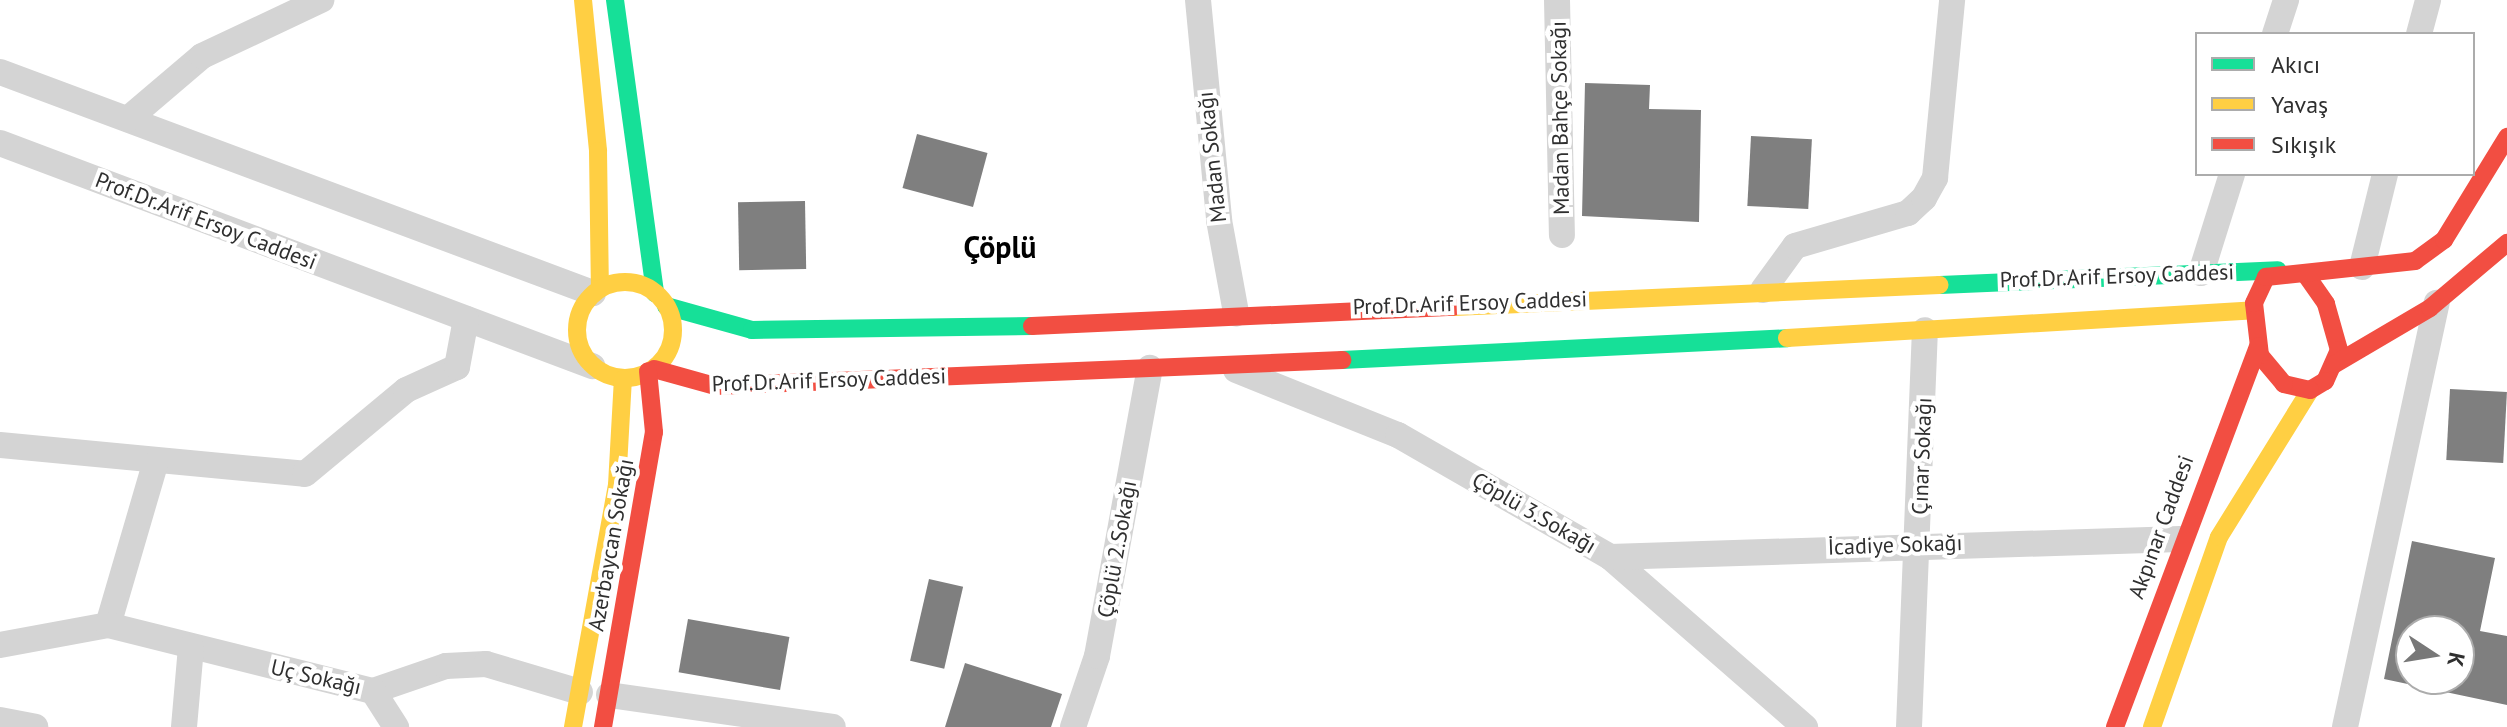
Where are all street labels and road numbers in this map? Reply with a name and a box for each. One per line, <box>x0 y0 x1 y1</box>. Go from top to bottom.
street label: Madan Bahçe Sokağı <box>1545 21 1575 215</box>
street label: Madan Sokağı <box>1192 90 1232 224</box>
street label: Prof.Dr.Arif Ersoy Caddesi <box>91 166 321 276</box>
street label: Prof.Dr.Arif Ersoy Caddesi <box>1999 259 2235 293</box>
street label: Prof.Dr.Arif Ersoy Caddesi <box>1352 286 1588 320</box>
street label: Prof.Dr.Arif Ersoy Caddesi <box>711 363 947 397</box>
street label: Çınar Sokağı <box>1907 397 1937 515</box>
street label: Akpınar Caddesi <box>2123 452 2199 602</box>
street label: Azerbaycan Sokağı <box>583 457 639 633</box>
street label: Çöplü 3.Sokağı <box>1467 467 1601 559</box>
street label: Çöplü 2.Sokağı <box>1092 478 1142 620</box>
street label: İcadiye Sokağı <box>1827 529 1963 561</box>
street label: Uç Sokağı <box>268 654 364 700</box>

